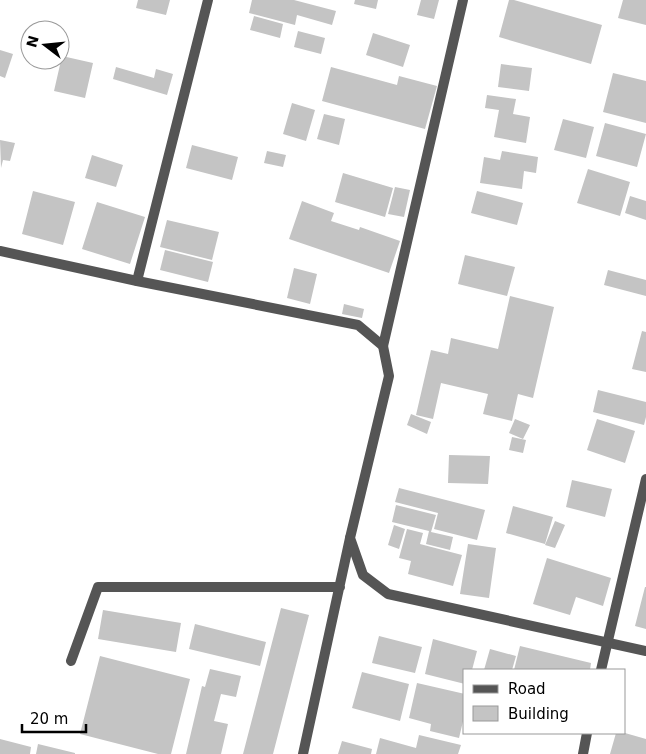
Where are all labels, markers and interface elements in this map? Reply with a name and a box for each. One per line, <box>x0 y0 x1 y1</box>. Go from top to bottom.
north arrow <box>20 20 70 70</box>
text: N <box>23 34 42 49</box>
legend <box>463 669 626 734</box>
text: Road <box>508 680 546 698</box>
scale bar <box>22 702 86 734</box>
text: Building <box>508 705 569 723</box>
text: 20 m <box>30 710 68 728</box>

